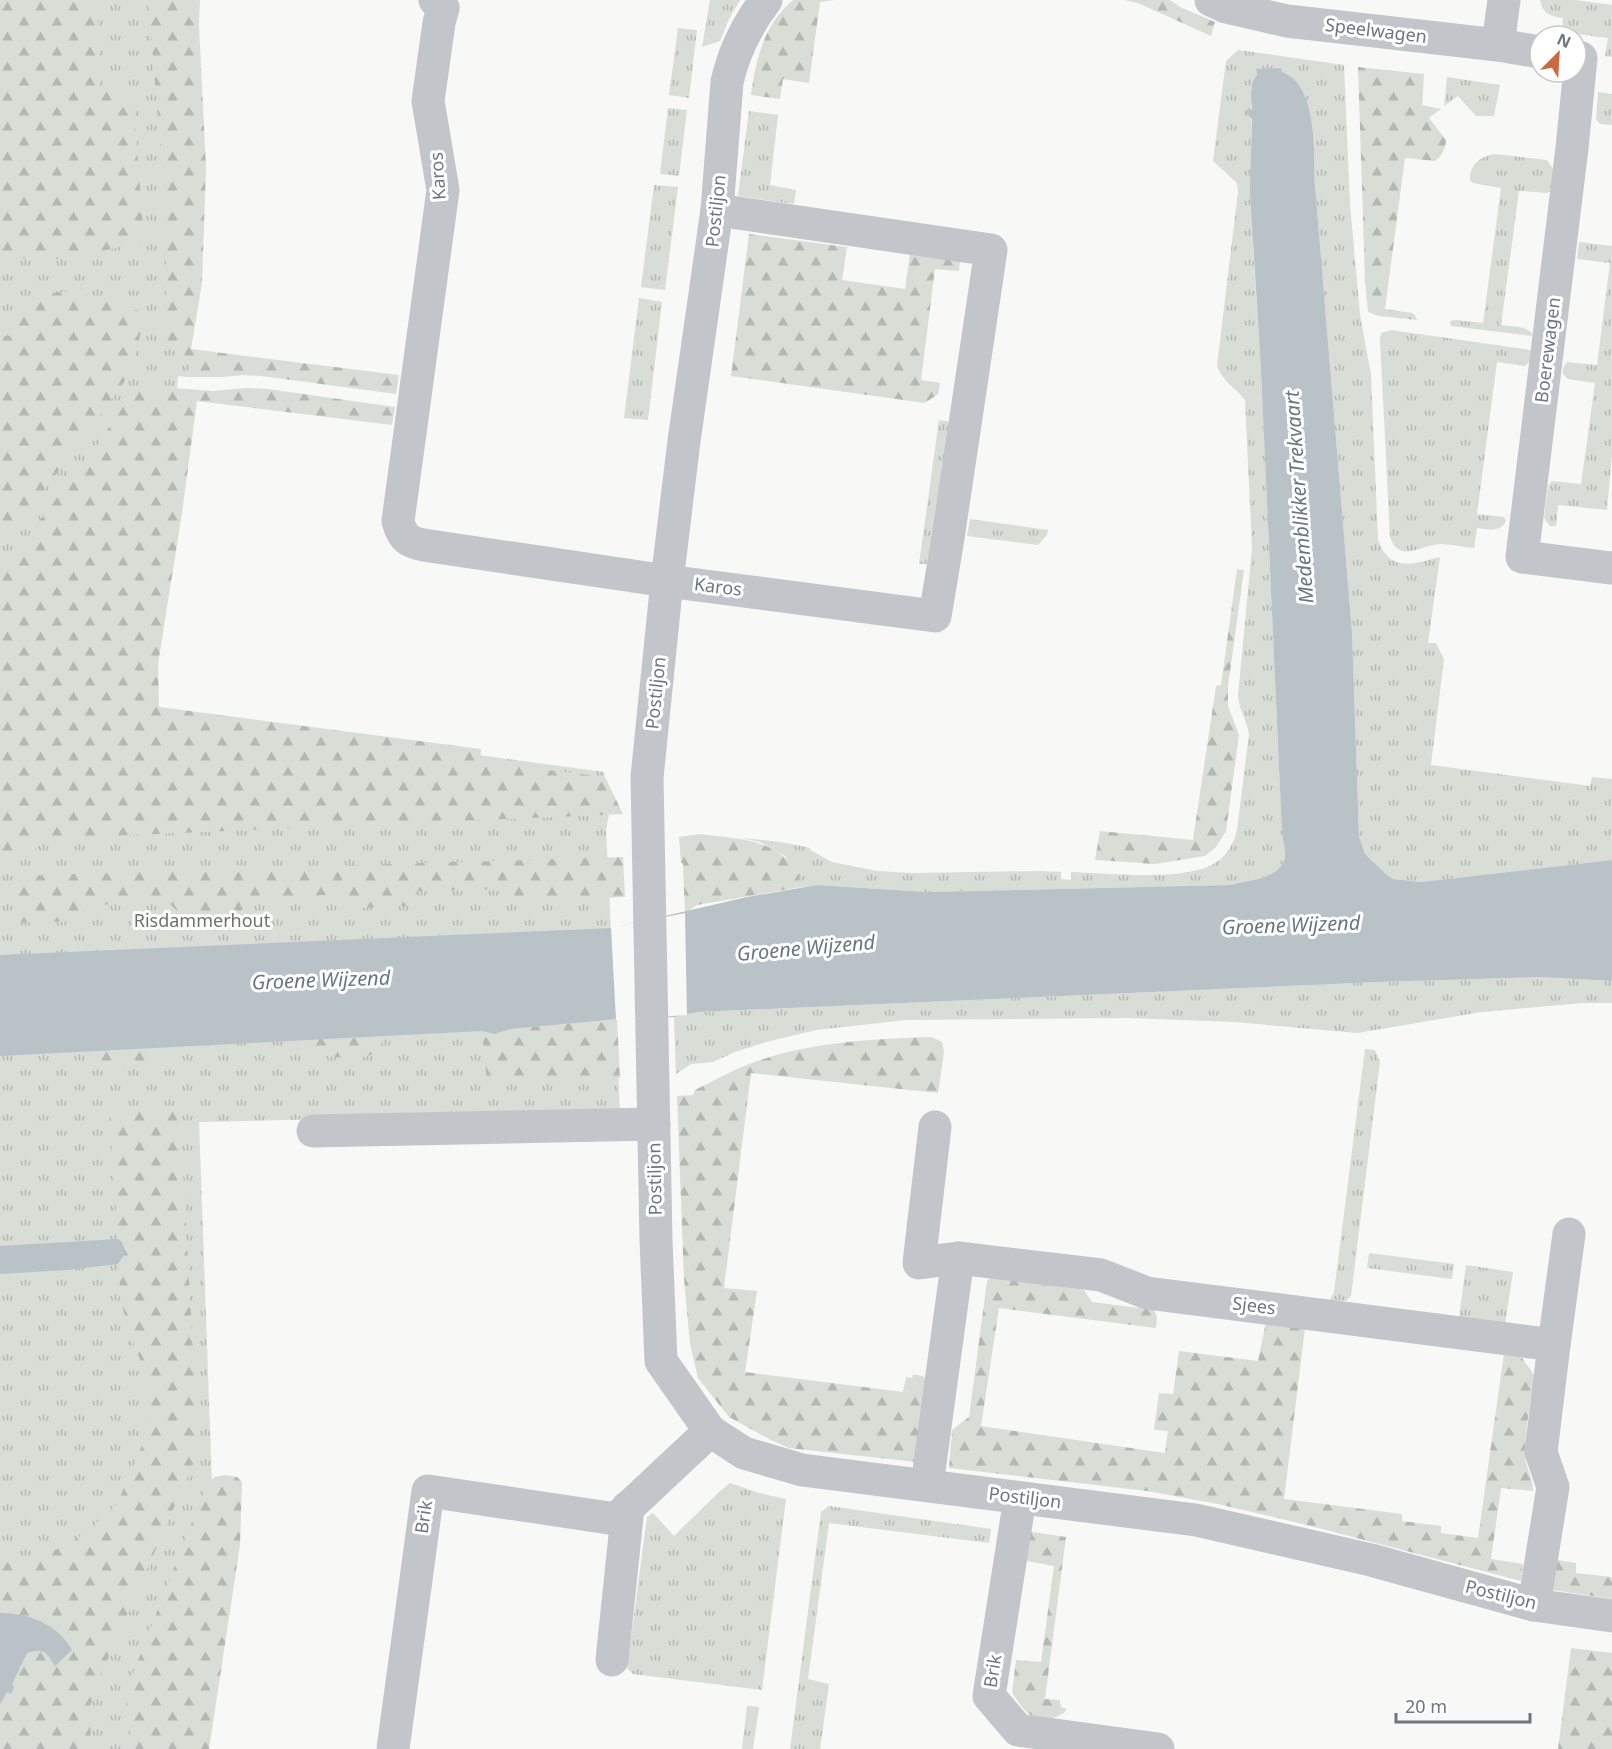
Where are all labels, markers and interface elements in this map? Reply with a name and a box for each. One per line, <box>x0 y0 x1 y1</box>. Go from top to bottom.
street label: Speelwagen <box>1324 12 1428 48</box>
north arrow <box>1528 24 1588 84</box>
text: N <box>1554 28 1575 53</box>
street label: Karos <box>423 151 451 201</box>
street label: Postiljon <box>699 173 731 248</box>
street label: Boerewagen <box>1529 296 1565 404</box>
water label: Medemblikker Trekvaart <box>1277 388 1319 604</box>
street label: Karos <box>693 571 743 601</box>
street label: Postiljon <box>639 655 671 730</box>
park label: Risdammerhout <box>134 908 271 932</box>
water label: Groene Wijzend <box>1221 909 1361 940</box>
water label: Groene Wijzend <box>736 928 877 967</box>
water label: Groene Wijzend <box>251 964 391 995</box>
street label: Postiljon <box>641 1142 667 1216</box>
street label: Sjees <box>1231 1290 1277 1320</box>
street label: Postiljon <box>988 1481 1063 1513</box>
street label: Brik <box>409 1498 437 1535</box>
street label: Postiljon <box>1463 1574 1539 1614</box>
street label: Brik <box>978 1652 1007 1689</box>
scale bar <box>1396 1686 1530 1724</box>
text: 20 m <box>1405 1694 1447 1718</box>

